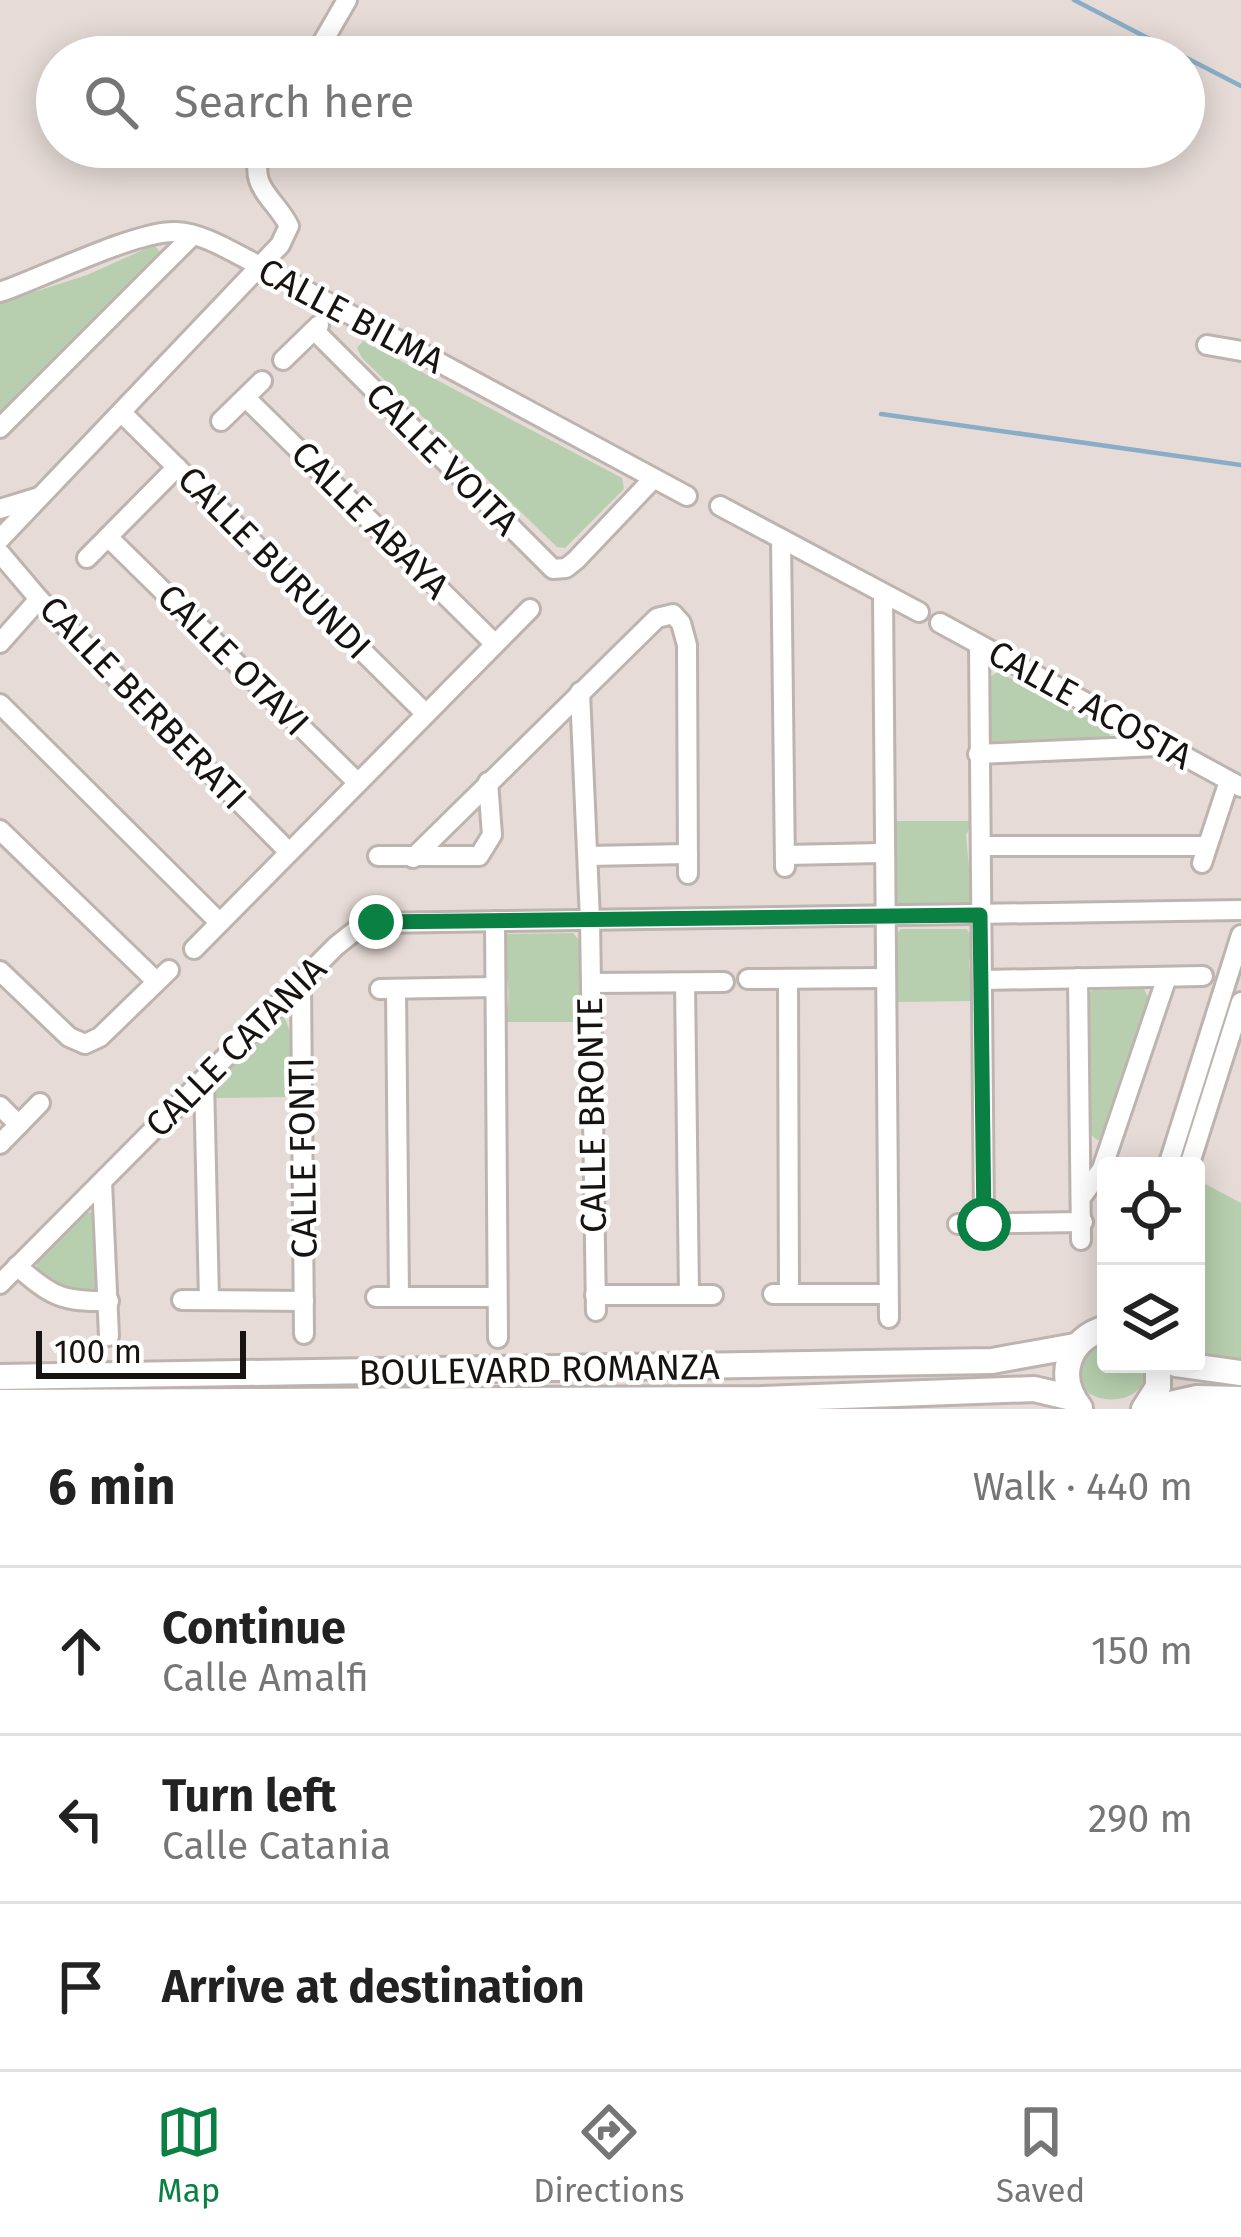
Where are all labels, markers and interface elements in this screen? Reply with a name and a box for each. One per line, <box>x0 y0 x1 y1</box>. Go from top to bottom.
search box <box>36 36 1205 168</box>
icon: search <box>78 69 144 135</box>
text: Search here <box>174 75 414 129</box>
street label: CALLE BILMA <box>251 249 452 384</box>
street label: CALLE VOITA <box>356 373 528 545</box>
street label: CALLE ABAYA <box>282 432 458 608</box>
street label: CALLE BURUNDI <box>168 457 380 669</box>
street label: CALLE OTAVI <box>148 575 318 745</box>
street label: CALLE BERBERATI <box>30 587 256 819</box>
street label: CALLE ACOSTA <box>980 631 1200 779</box>
route end <box>349 895 403 949</box>
street label: CALLE CATANIA <box>136 947 336 1147</box>
street label: CALLE BRONTE <box>568 997 616 1233</box>
street label: CALLE FONTI <box>279 1057 327 1259</box>
map controls <box>1097 1157 1205 1373</box>
button: locate <box>1097 1157 1205 1265</box>
route start <box>957 1197 1011 1251</box>
button: layers <box>1097 1265 1205 1373</box>
scale bar <box>36 1325 246 1378</box>
text: 100 m <box>54 1332 142 1372</box>
street label: BOULEVARD ROMANZA <box>358 1345 720 1395</box>
text: 6 min <box>48 1456 176 1518</box>
text: Walk · 440 m <box>973 1464 1193 1510</box>
text: Continue <box>162 1601 346 1655</box>
icon: ahead <box>48 1618 114 1684</box>
text: 150 m <box>1091 1628 1193 1674</box>
text: Calle Amalfi <box>162 1655 369 1701</box>
text: Turn left <box>162 1769 336 1823</box>
icon: left <box>48 1786 114 1852</box>
text: 290 m <box>1088 1796 1193 1842</box>
text: Calle Catania <box>162 1823 391 1869</box>
icon: arrive <box>48 1954 114 2020</box>
text: Arrive at destination <box>162 1960 585 2014</box>
tab: Map <box>156 2099 222 2211</box>
tab: Directions <box>533 2099 685 2211</box>
tab: Saved <box>996 2099 1085 2211</box>

